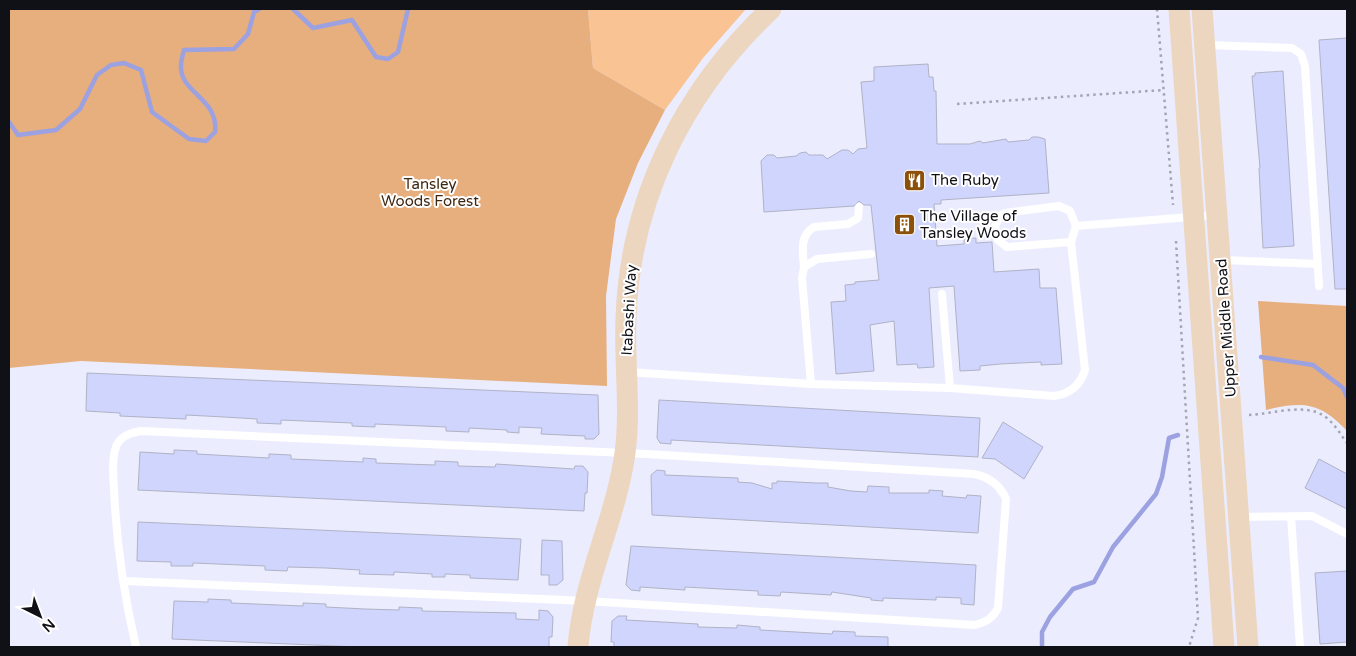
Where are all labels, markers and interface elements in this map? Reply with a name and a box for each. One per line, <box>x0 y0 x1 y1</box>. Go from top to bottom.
restaurant icon: The Ruby <box>903 168 927 192</box>
place label: The Ruby <box>931 171 999 189</box>
park label: Tansley Woods Forest <box>381 175 479 210</box>
place label: The Village of Tansley Woods <box>920 207 1026 242</box>
building icon: The Village of Tansley Woods <box>892 213 916 237</box>
street label: Upper Middle Road <box>1212 258 1240 398</box>
street label: Itabashi Way <box>618 264 640 356</box>
north arrow <box>15 591 65 641</box>
text: N <box>38 615 58 635</box>

